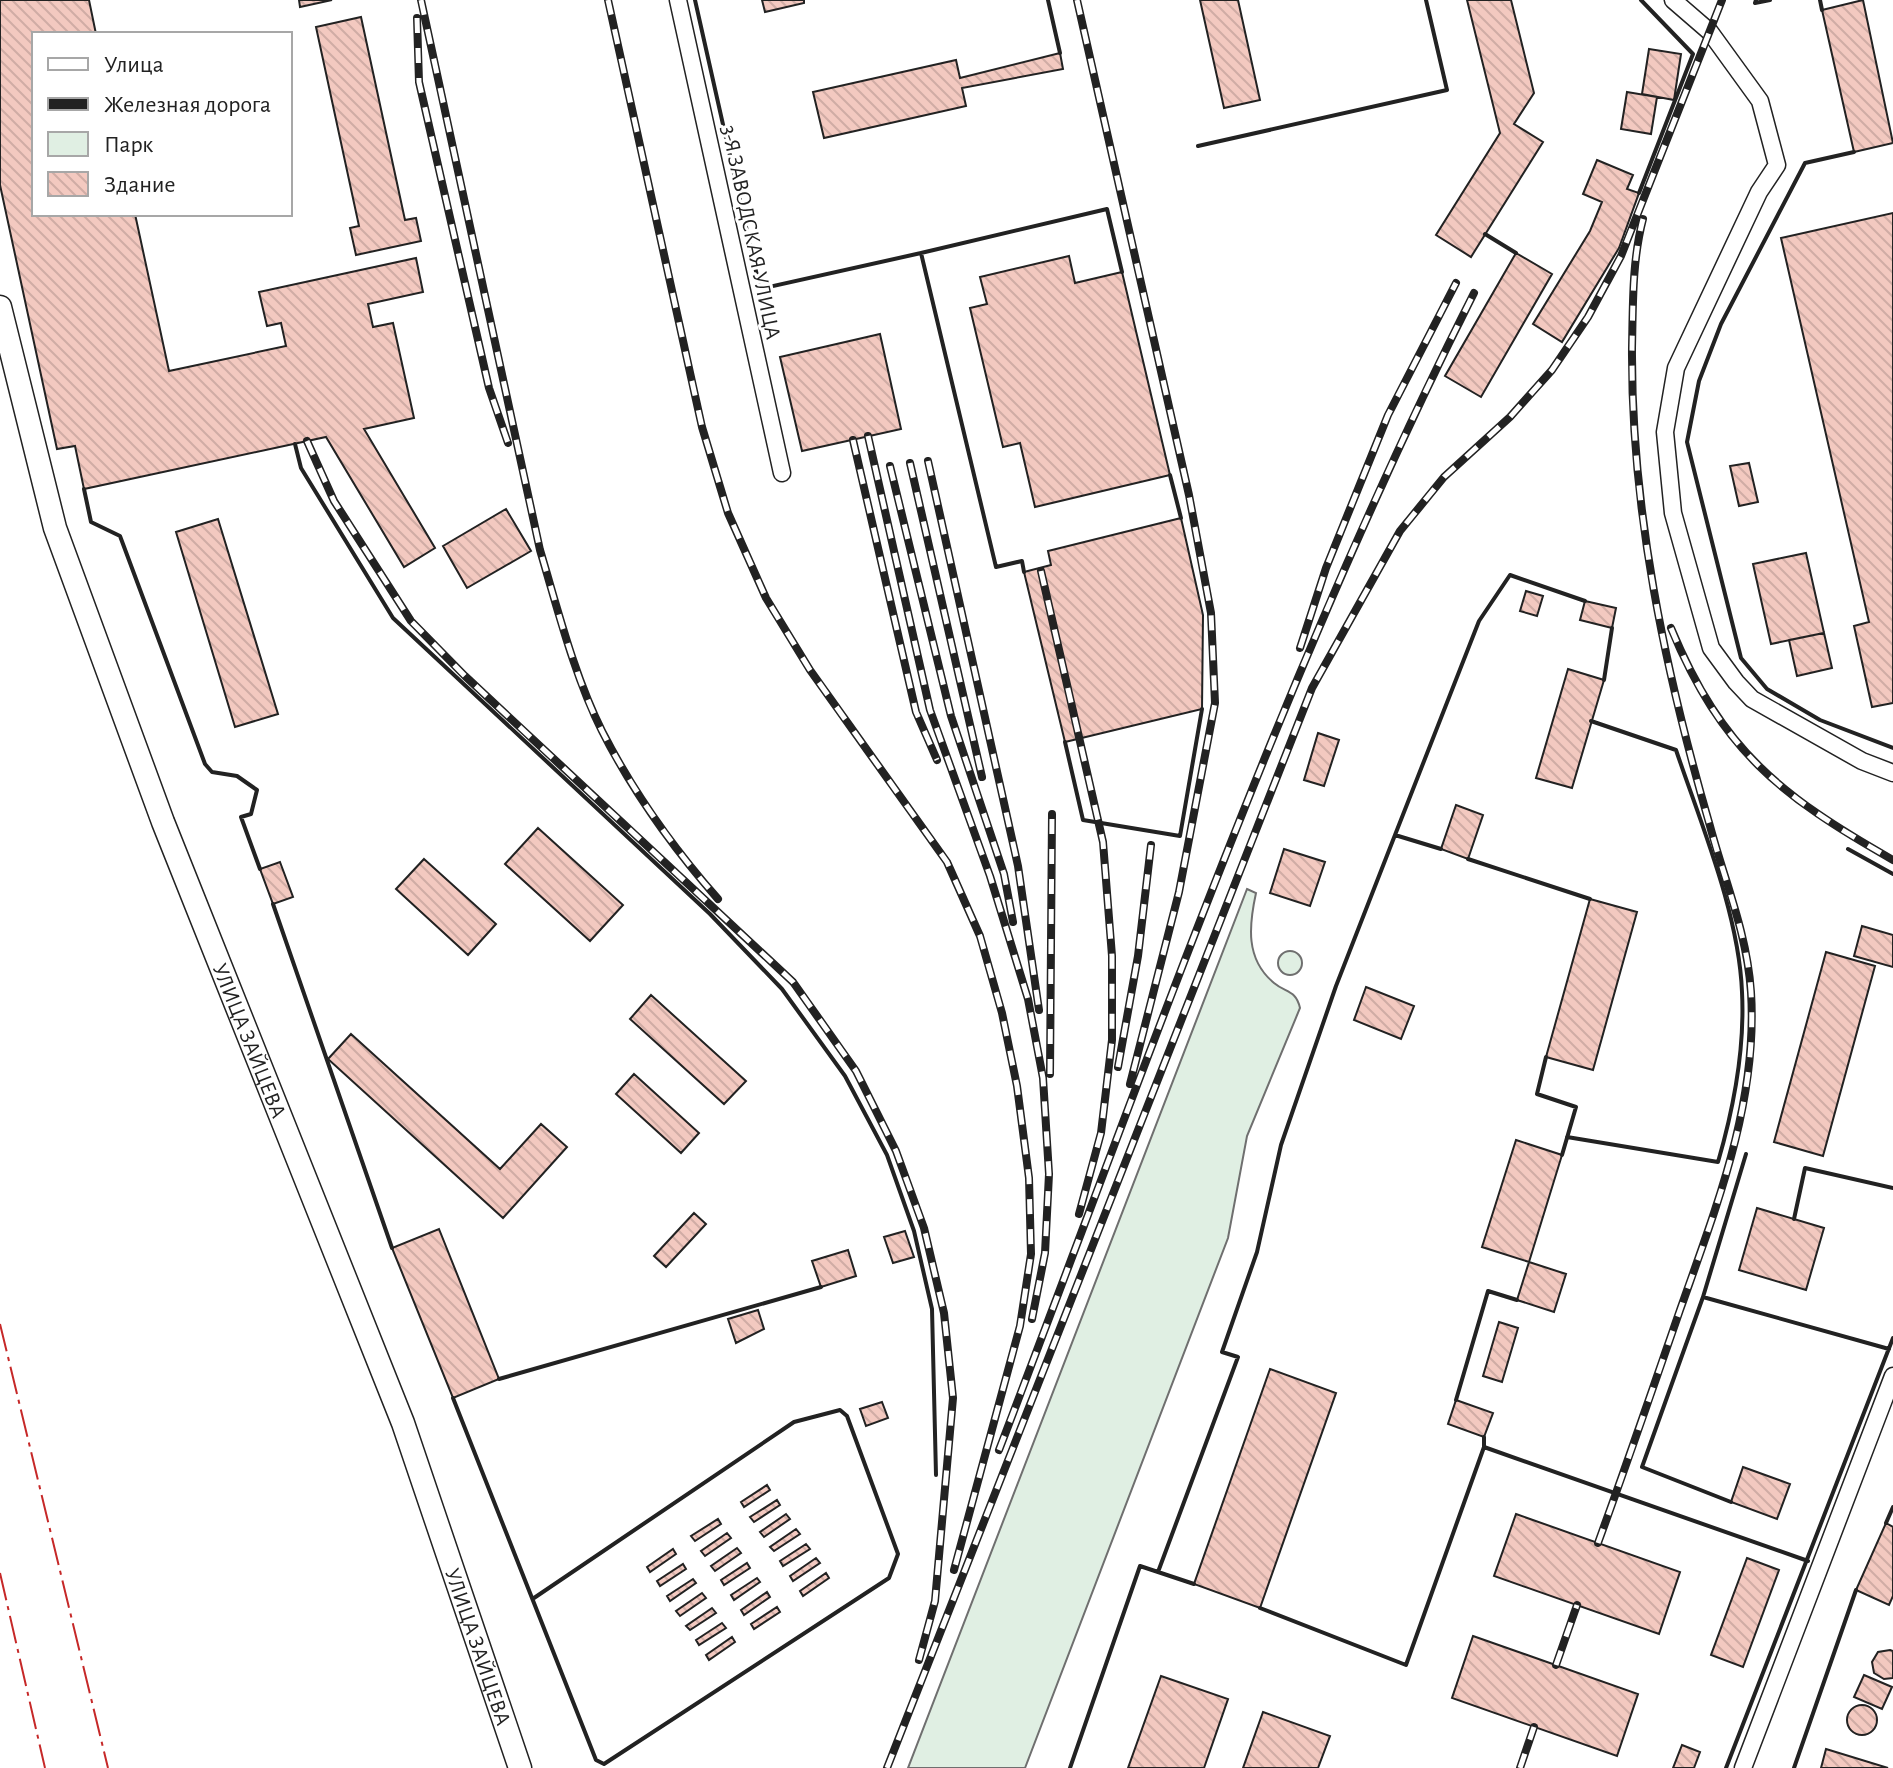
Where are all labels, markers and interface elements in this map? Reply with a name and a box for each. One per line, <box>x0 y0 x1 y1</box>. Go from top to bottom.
legend <box>32 32 292 216</box>
text: Улица <box>104 53 164 77</box>
text: Железная дорога <box>104 93 271 117</box>
street label: 3-Я ЗАВОДСКАЯ УЛИЦА <box>718 123 784 341</box>
text: Парк <box>104 133 153 157</box>
text: Здание <box>104 173 175 197</box>
street label: УЛИЦА ЗАЙЦЕВА <box>209 960 290 1121</box>
street label: УЛИЦА ЗАЙЦЕВА <box>441 1565 515 1728</box>

